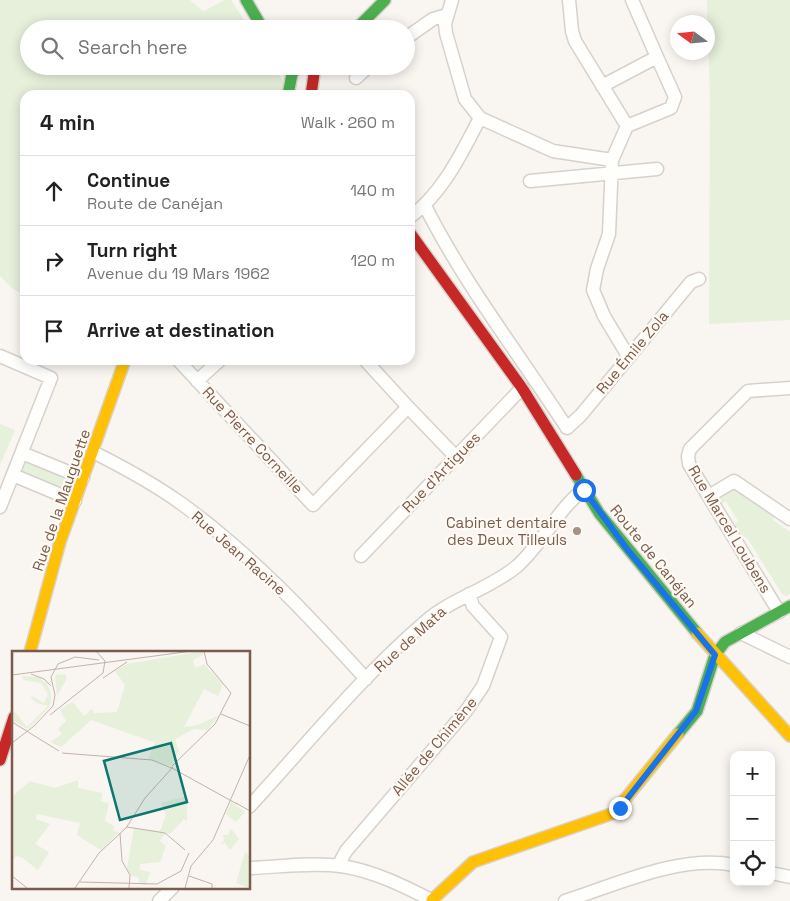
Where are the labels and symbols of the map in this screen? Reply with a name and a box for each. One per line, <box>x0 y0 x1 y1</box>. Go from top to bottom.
north arrow <box>670 15 715 60</box>
street label: Rue Émile Zola <box>592 306 673 397</box>
street label: Rue Pierre Corneille <box>199 383 308 497</box>
street label: Rue de la Mauguette <box>28 426 94 573</box>
street label: Rue d'Artigues <box>398 428 484 516</box>
street label: Rue Marcel Loubens <box>684 462 776 597</box>
route start <box>573 479 596 502</box>
street label: Route de Canéjan <box>606 500 702 612</box>
street label: Rue Jean Racine <box>188 507 290 599</box>
place label: Cabinet dentaire des Deux Tilleuls <box>446 513 567 549</box>
marker: Cabinet dentaire des Deux Tilleuls <box>571 525 583 537</box>
street label: Rue de Mata <box>370 601 450 676</box>
inset map <box>12 651 250 888</box>
street label: Allée de Chimène <box>387 693 481 799</box>
route end <box>609 797 632 820</box>

